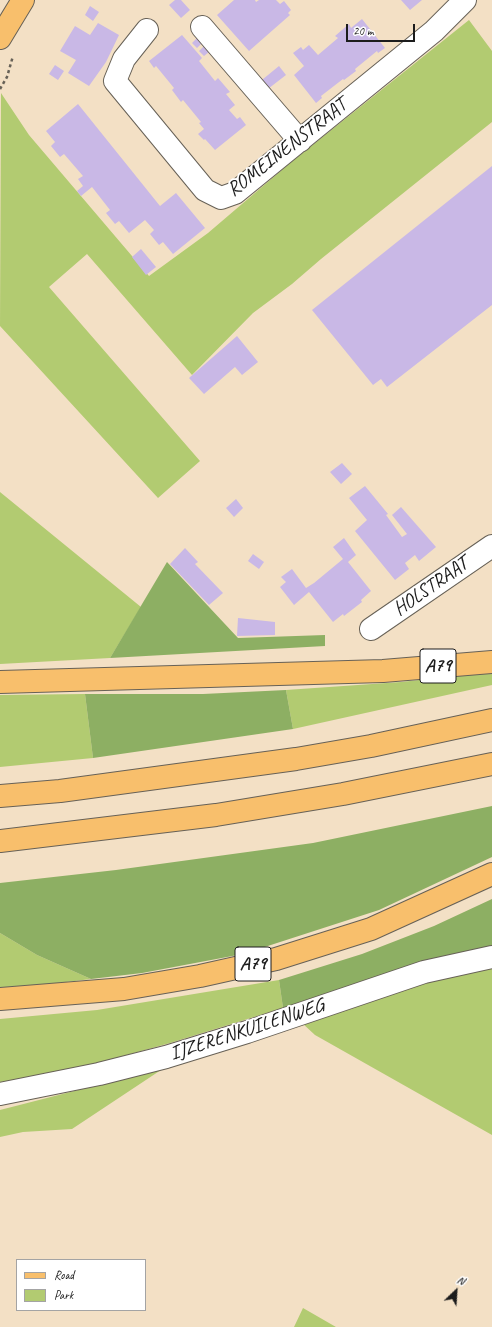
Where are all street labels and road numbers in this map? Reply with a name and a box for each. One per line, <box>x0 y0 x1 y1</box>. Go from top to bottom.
street label: ROMEINENSTRAAT <box>222 94 352 202</box>
street label: HOLSTRAAT <box>389 552 473 622</box>
road number: A79 <box>420 649 456 683</box>
road number: A79 <box>235 947 271 981</box>
street label: IJZERENKUILENWEG <box>167 994 327 1066</box>

